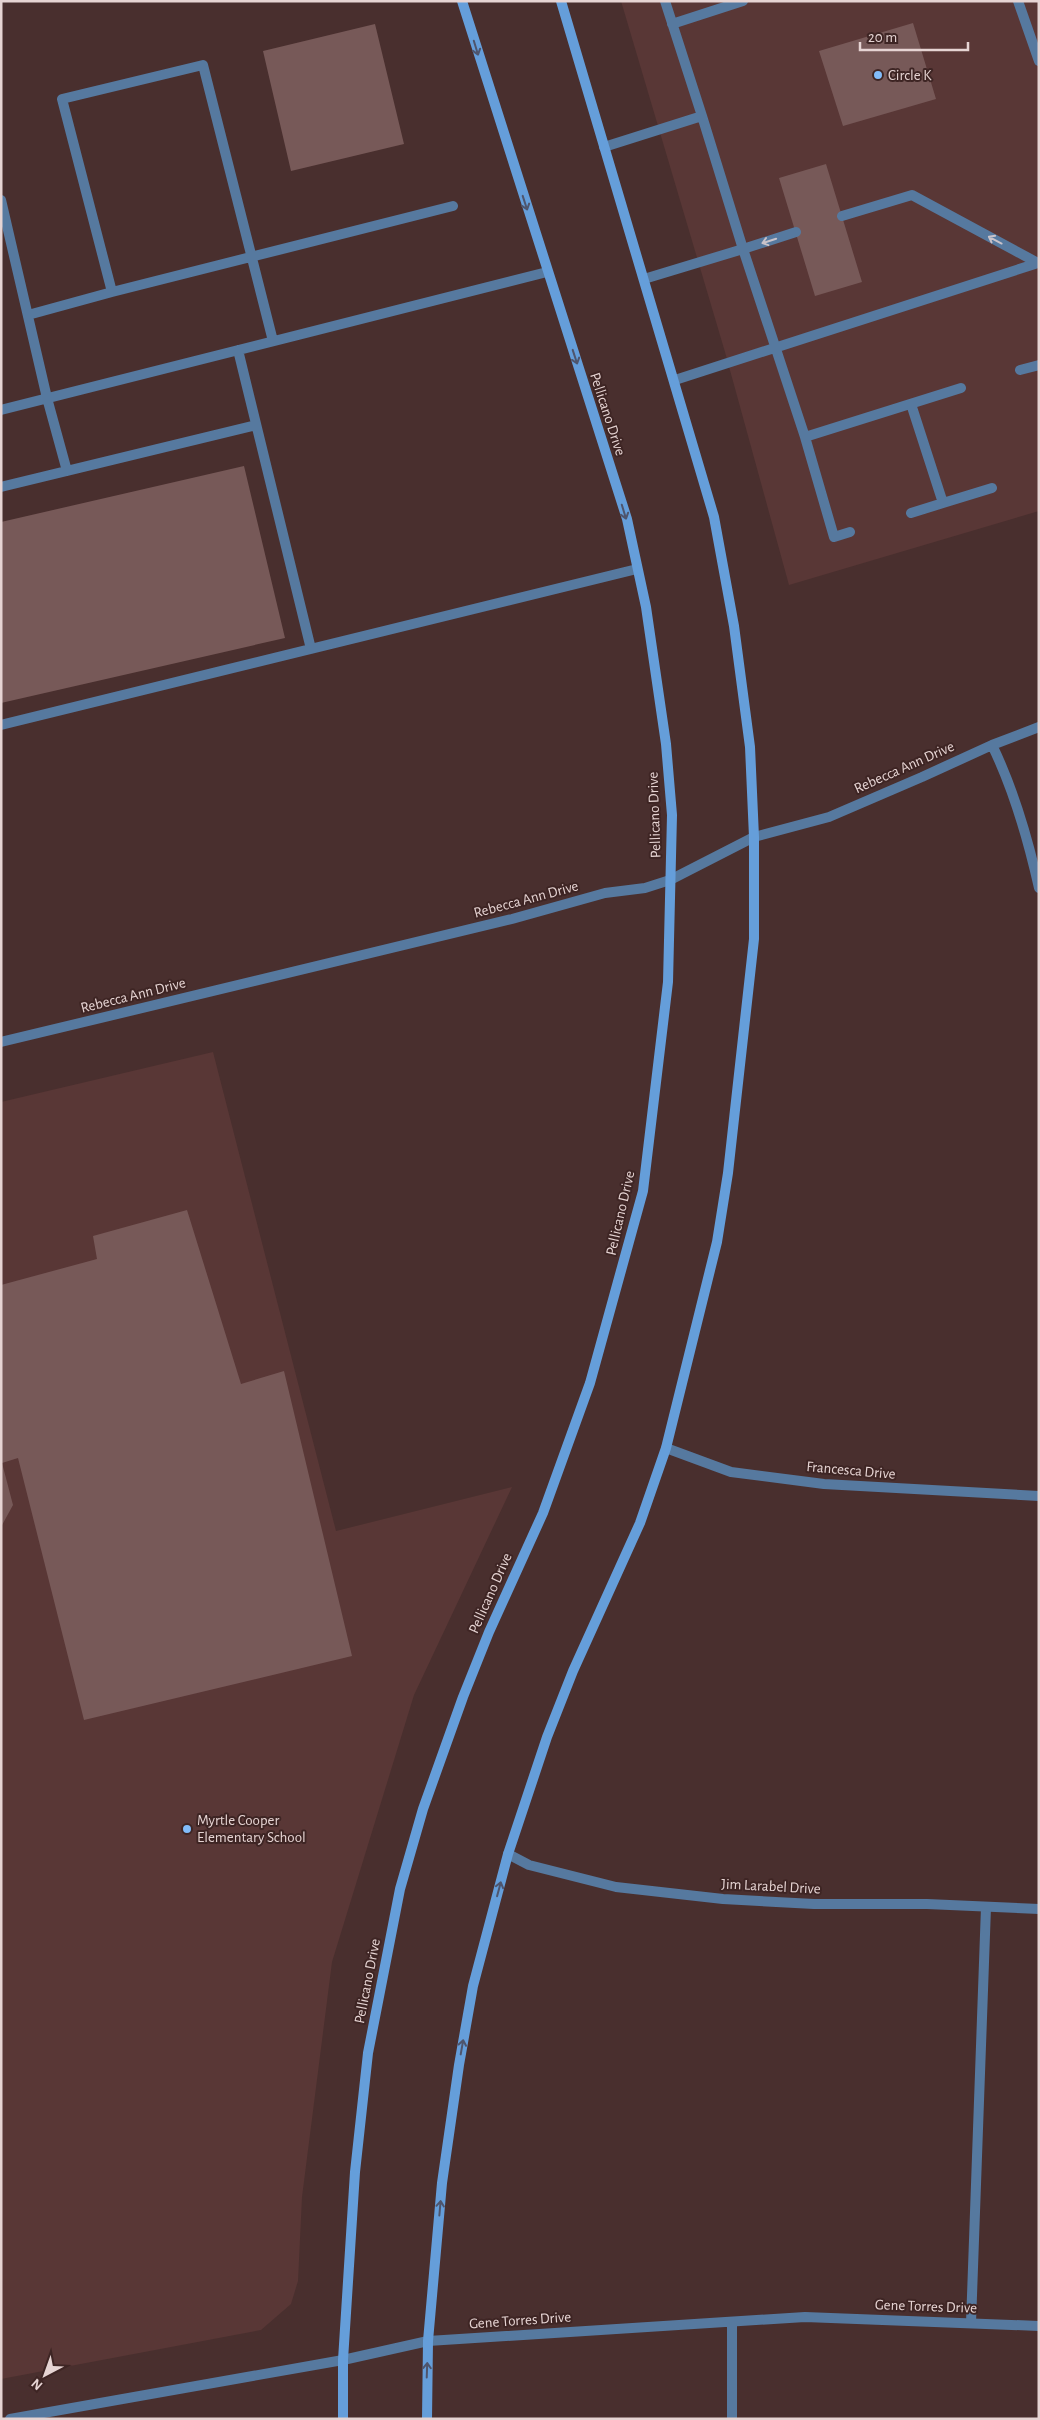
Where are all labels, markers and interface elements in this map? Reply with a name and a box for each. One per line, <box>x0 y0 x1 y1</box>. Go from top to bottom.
scale bar <box>860 20 968 52</box>
text: 20 m <box>868 30 897 45</box>
one-way arrow <box>471 40 481 56</box>
place label: Circle K <box>888 68 932 83</box>
marker: Circle K <box>872 69 884 81</box>
one-way arrow <box>521 194 530 210</box>
one-way arrow <box>988 235 1003 245</box>
one-way arrow <box>761 236 777 246</box>
one-way arrow <box>570 349 580 365</box>
street label: Pellicano Drive <box>587 371 628 458</box>
one-way arrow <box>620 504 630 520</box>
street label: Rebecca Ann Drive <box>852 739 957 796</box>
street label: Pellicano Drive <box>645 772 664 858</box>
street label: Rebecca Ann Drive <box>472 878 580 921</box>
street label: Rebecca Ann Drive <box>79 975 187 1016</box>
street label: Pellicano Drive <box>603 1169 638 1257</box>
street label: Francesca Drive <box>806 1459 896 1482</box>
street label: Pellicano Drive <box>466 1551 515 1636</box>
place label: Myrtle Cooper Elementary School <box>197 1813 306 1845</box>
marker: Myrtle Cooper Elementary School <box>181 1823 193 1835</box>
street label: Jim Larabel Drive <box>721 1876 821 1897</box>
one-way arrow <box>494 1881 504 1897</box>
street label: Pellicano Drive <box>352 1937 383 2025</box>
one-way arrow <box>458 2040 467 2056</box>
one-way arrow <box>435 2200 444 2216</box>
street label: Gene Torres Drive <box>875 2297 977 2316</box>
street label: Gene Torres Drive <box>469 2309 572 2332</box>
north arrow <box>20 2350 70 2400</box>
one-way arrow <box>423 2362 432 2378</box>
text: N <box>29 2376 45 2393</box>

